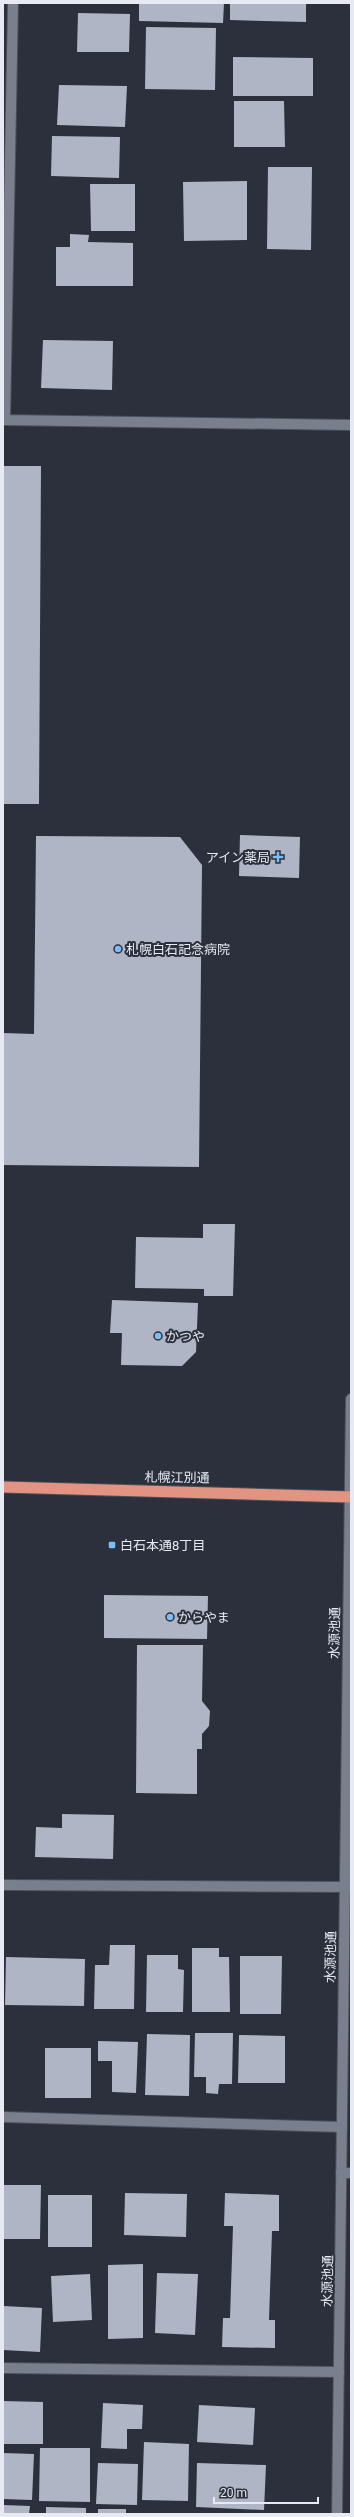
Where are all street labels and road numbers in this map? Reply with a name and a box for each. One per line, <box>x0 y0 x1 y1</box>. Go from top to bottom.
street label: 札幌江別通 <box>144 1469 210 1486</box>
street label: 水源池通 <box>327 1607 342 1659</box>
street label: 水源池通 <box>323 1931 338 1983</box>
street label: 水源池通 <box>320 2255 335 2307</box>

